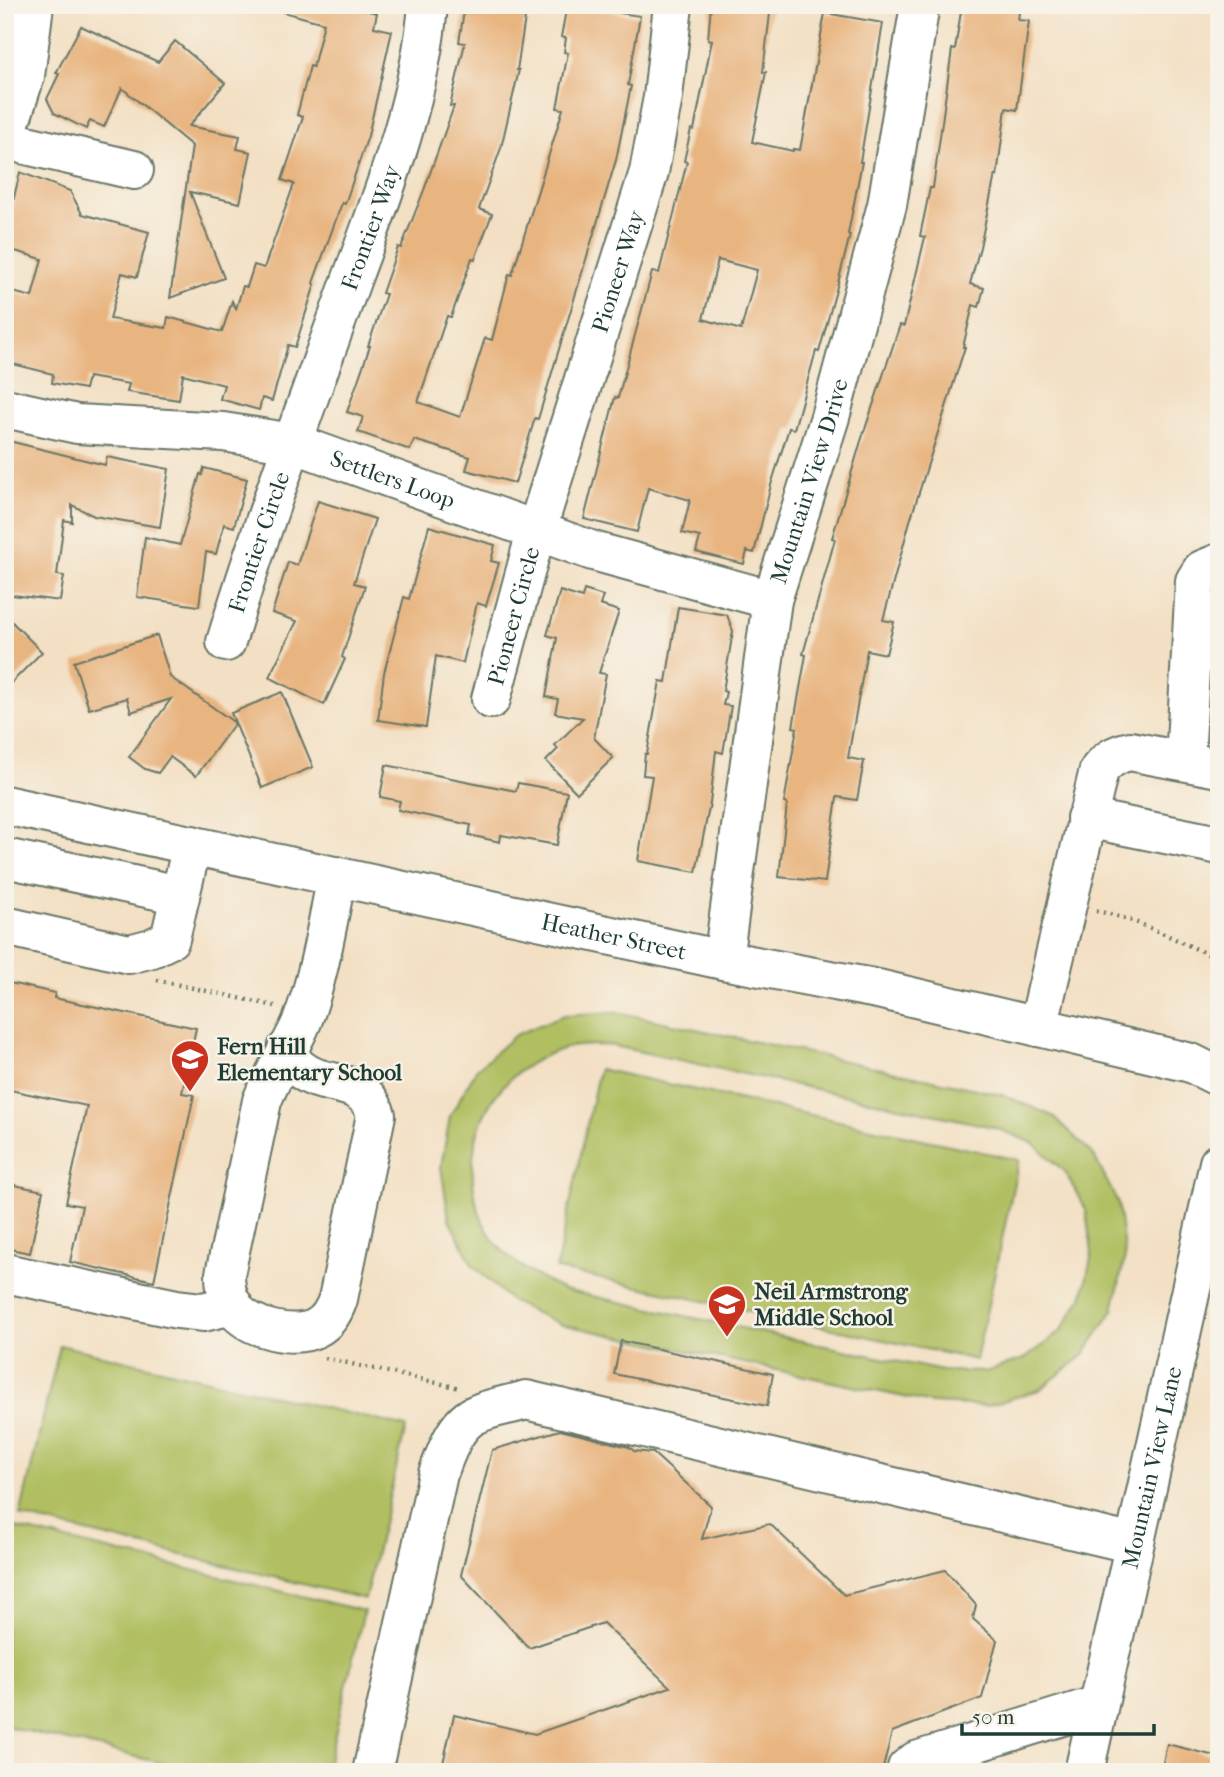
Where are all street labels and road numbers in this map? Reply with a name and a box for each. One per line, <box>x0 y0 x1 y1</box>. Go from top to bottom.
street label: Frontier Way <box>336 161 406 294</box>
street label: Pioneer Way <box>586 207 650 336</box>
street label: Mountain View Drive <box>765 376 854 587</box>
street label: Settlers Loop <box>327 445 459 514</box>
street label: Frontier Circle <box>223 468 295 616</box>
street label: Pioneer Circle <box>482 544 545 688</box>
street label: Heather Street <box>539 908 689 966</box>
street label: Mountain View Lane <box>1116 1364 1188 1571</box>

